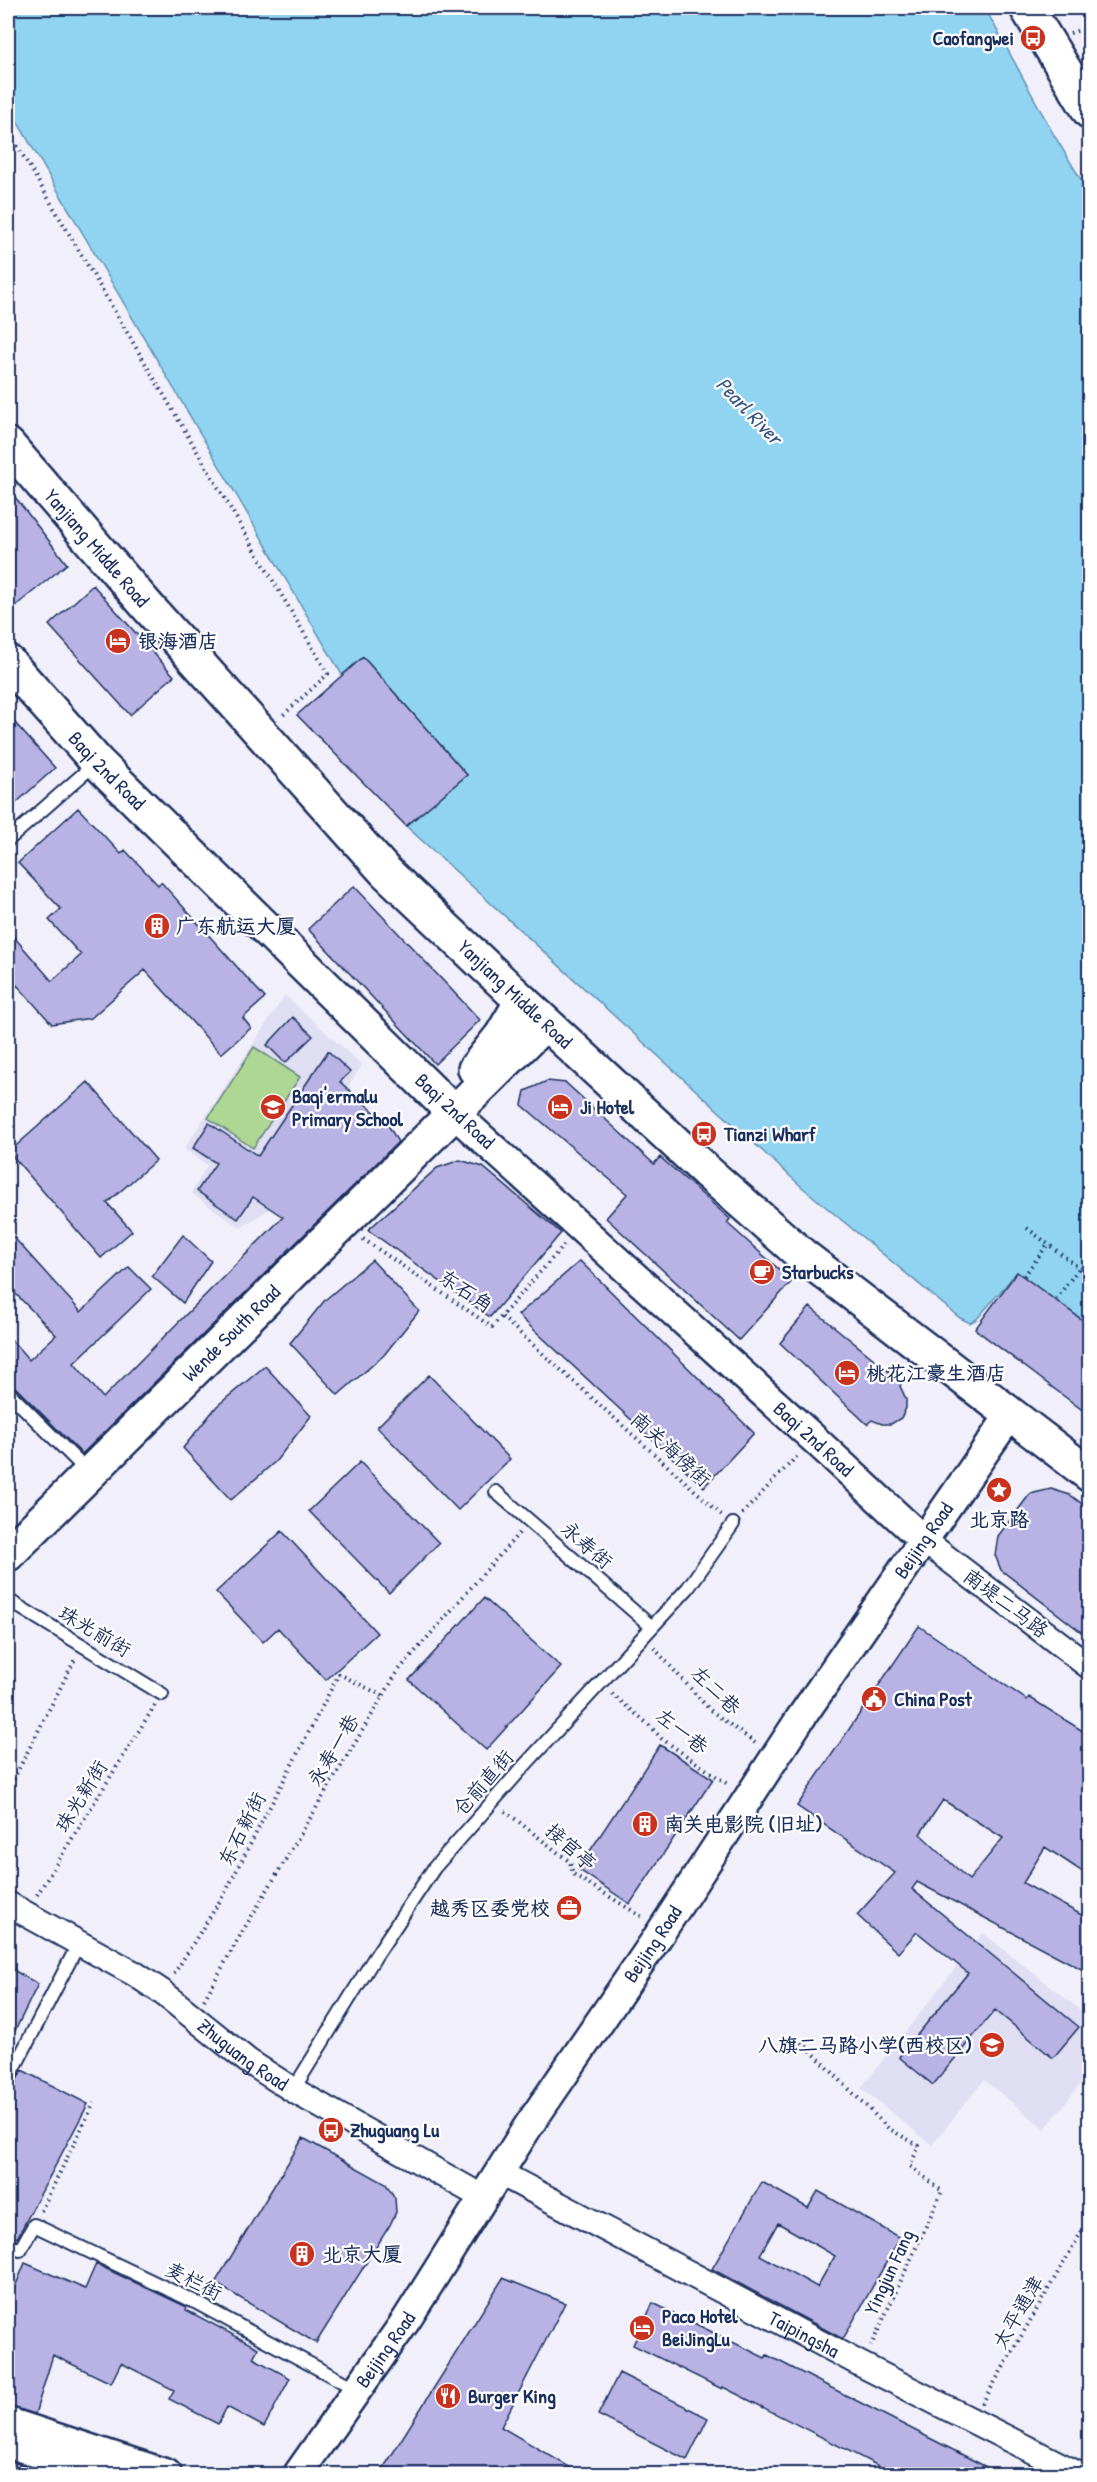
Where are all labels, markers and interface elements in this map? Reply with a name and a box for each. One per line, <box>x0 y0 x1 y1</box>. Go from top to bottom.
bus stop icon: Caofangwei <box>1018 23 1048 53</box>
place label: Caofangwei <box>932 24 1014 52</box>
water label: Pearl River <box>710 370 791 453</box>
street label: Yanjiang Middle Road <box>39 483 156 613</box>
hotel icon: 银海酒店 <box>103 626 133 656</box>
place label: 银海酒店 <box>138 627 218 654</box>
street label: Baqi 2nd Road <box>63 725 152 816</box>
building icon: 广东航运大厦 <box>142 911 172 941</box>
place label: 广东航运大厦 <box>176 912 296 939</box>
street label: Yanjiang Middle Road <box>452 933 579 1054</box>
street label: Baqi 2nd Road <box>410 1067 501 1155</box>
place label: Baqi'ermalu Primary School <box>292 1082 403 1133</box>
school or university icon: Baqi'ermalu Primary School <box>258 1092 288 1122</box>
hotel icon: Ji Hotel <box>545 1092 575 1122</box>
place label: Ji Hotel <box>580 1093 635 1120</box>
bus stop icon: Tianzi Wharf <box>689 1119 719 1149</box>
place label: Tianzi Wharf <box>723 1120 817 1147</box>
cafe icon: Starbucks <box>747 1257 777 1287</box>
place label: Starbucks <box>782 1258 854 1285</box>
street label: 东石角 <box>434 1263 499 1319</box>
street label: Wende South Road <box>176 1278 286 1387</box>
hotel icon: 桃花江豪生酒店 <box>832 1358 862 1388</box>
place label: 桃花江豪生酒店 <box>866 1359 1006 1386</box>
street label: Baqi 2nd Road <box>768 1395 860 1482</box>
street label: 南关海傍街 <box>625 1405 718 1492</box>
place icon: 北京路 <box>984 1475 1014 1505</box>
street label: Beijing Road <box>887 1496 959 1584</box>
place label: 北京路 <box>969 1505 1029 1532</box>
street label: 永寿街 <box>556 1515 619 1574</box>
street label: 南堤二马路 <box>958 1562 1055 1644</box>
street label: 珠光前街 <box>54 1598 136 1663</box>
street label: 左二巷 <box>685 1659 748 1721</box>
public building icon: China Post <box>859 1684 889 1714</box>
place label: China Post <box>894 1685 973 1712</box>
street label: 左一巷 <box>650 1701 715 1760</box>
street label: 永寿一巷 <box>300 1708 365 1791</box>
street label: 仓前直街 <box>446 1744 519 1822</box>
street label: 珠光新街 <box>48 1755 113 1837</box>
street label: 东石新街 <box>211 1787 272 1871</box>
building icon: 南关电影院 (旧址) <box>630 1809 660 1839</box>
place label: 南关电影院 (旧址) <box>664 1810 823 1837</box>
street label: 接官亭 <box>540 1817 603 1877</box>
office icon: 越秀区委党校 <box>554 1893 584 1923</box>
place label: 越秀区委党校 <box>430 1894 550 1921</box>
street label: Beijing Road <box>617 1900 688 1987</box>
street label: Zhuguang Road <box>192 2012 294 2097</box>
school or university icon: 八旗二马路小学(西校区) <box>977 2030 1007 2060</box>
place label: 八旗二马路小学(西校区) <box>758 2031 972 2058</box>
bus stop icon: Zhuguang Lu <box>316 2115 346 2145</box>
place label: Zhuguang Lu <box>350 2116 440 2144</box>
street label: Yingjun Fang <box>857 2225 920 2319</box>
building icon: 北京大厦 <box>287 2239 317 2269</box>
place label: 北京大厦 <box>322 2240 402 2267</box>
street label: 麦栏街 <box>161 2255 227 2306</box>
street label: 太平通津 <box>986 2270 1049 2353</box>
place label: Paco Hotel BeiJingLu <box>662 2302 738 2353</box>
street label: Taipingsha <box>764 2304 844 2364</box>
street label: Beijing Road <box>349 2306 421 2393</box>
hotel icon: Paco Hotel BeiJingLu <box>627 2313 657 2343</box>
restaurant icon: Burger King <box>433 2381 463 2411</box>
place label: Burger King <box>468 2382 556 2410</box>

